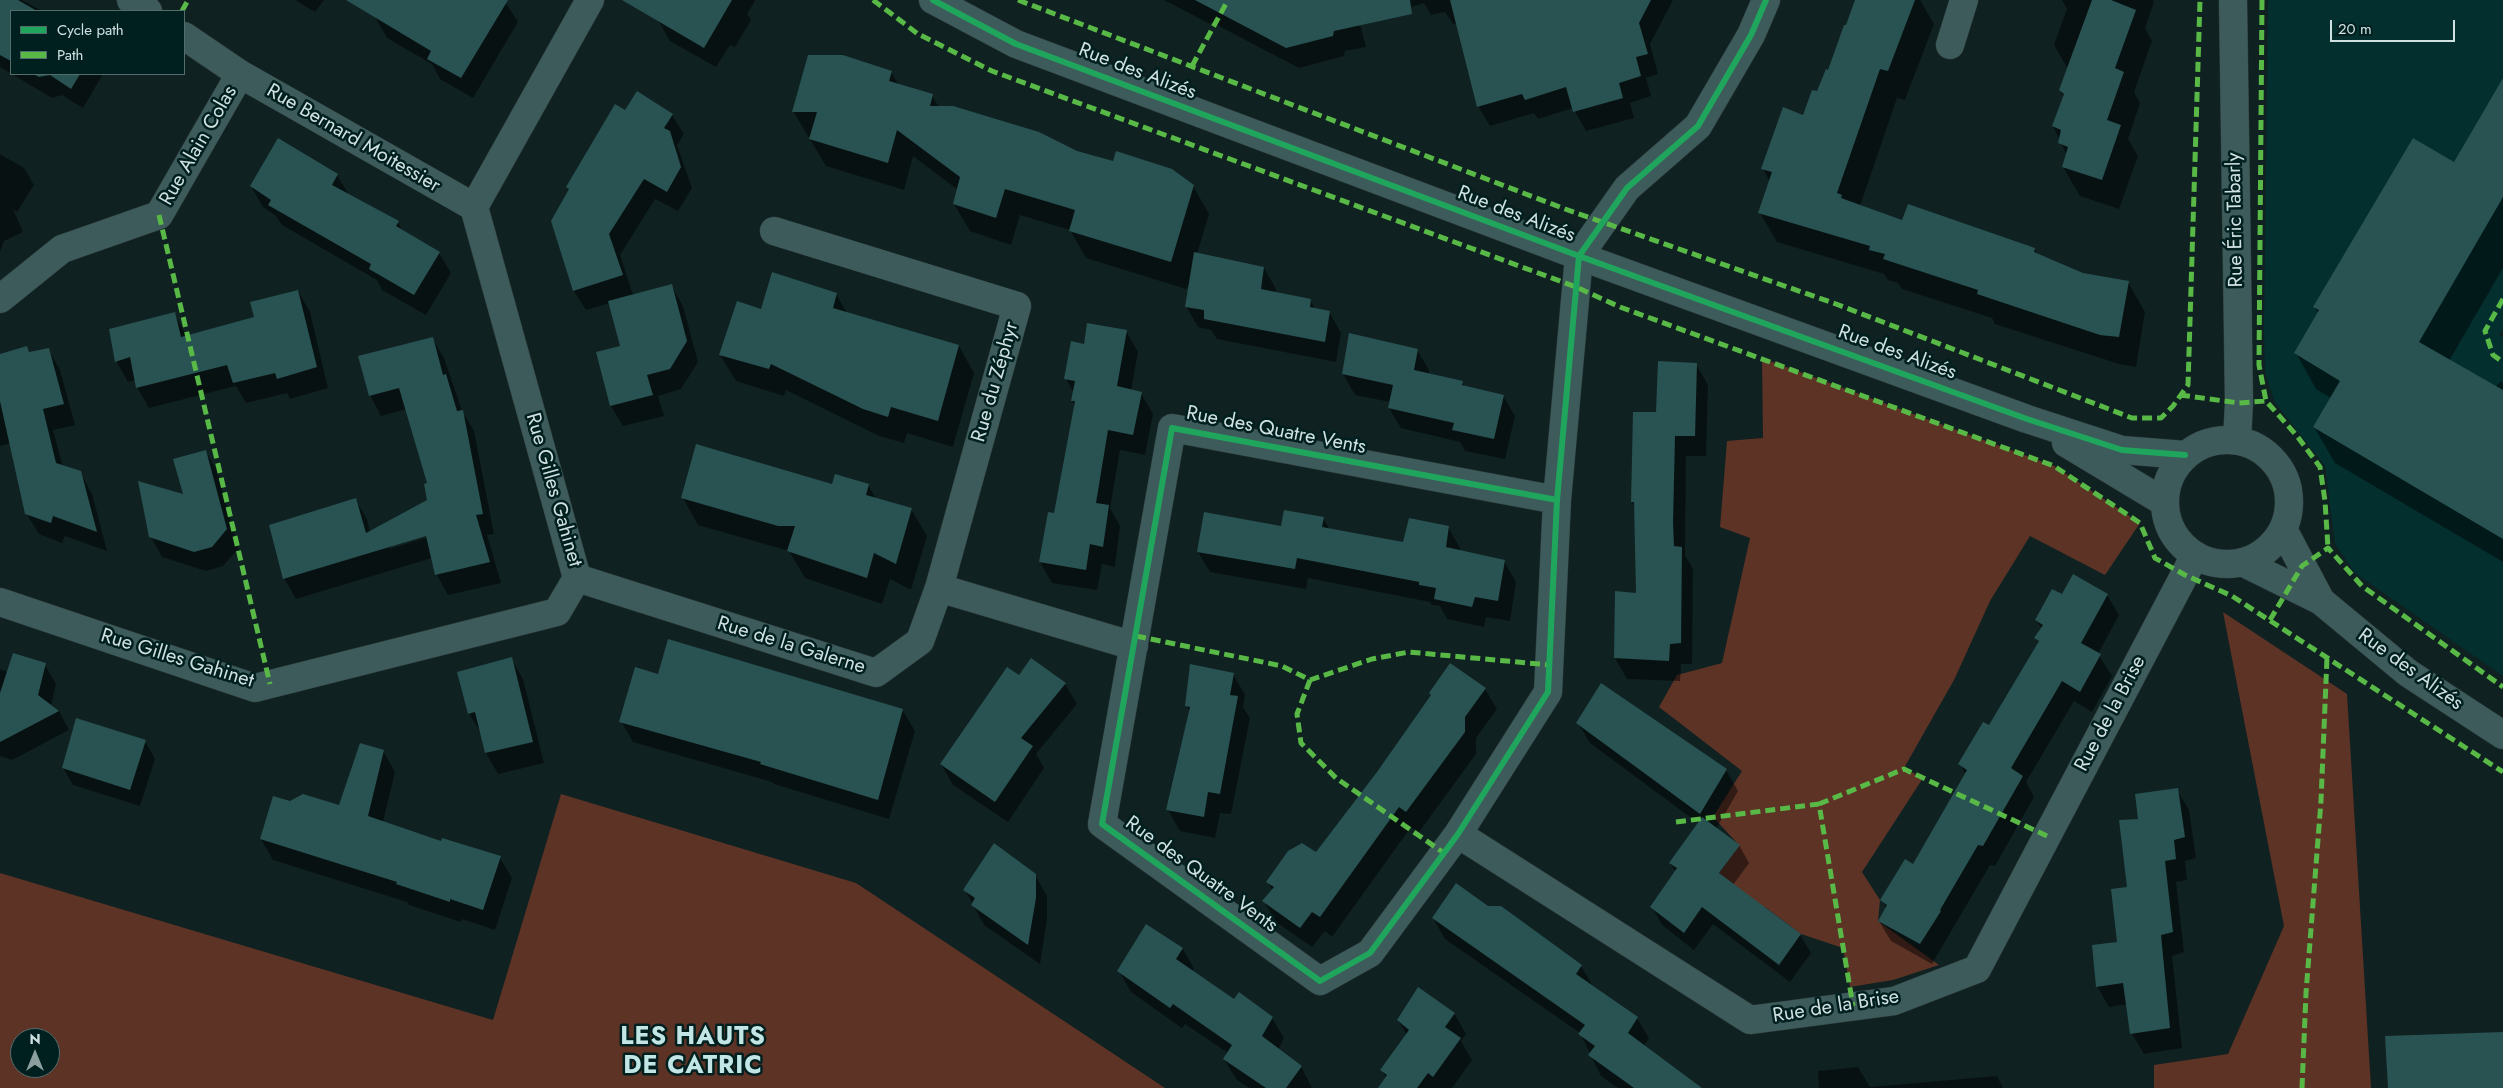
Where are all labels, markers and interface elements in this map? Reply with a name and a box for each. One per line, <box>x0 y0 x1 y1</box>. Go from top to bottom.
legend <box>10 10 185 75</box>
scale bar <box>2333 10 2458 42</box>
text: 20 m <box>2338 18 2372 40</box>
text: Cycle path <box>57 19 124 41</box>
street label: Rue des Alizés <box>1075 39 1199 105</box>
text: Path <box>57 44 83 66</box>
street label: Rue Bernard Moitessier <box>262 79 444 199</box>
street label: Rue Alain Colas <box>155 82 243 210</box>
street label: Rue Éric Tabarly <box>2223 152 2249 288</box>
street label: Rue des Alizés <box>1454 182 1578 248</box>
street label: Rue du Zéphyr <box>967 319 1025 445</box>
street label: Rue des Alizés <box>1835 321 1959 385</box>
street label: Rue des Quatre Vents <box>1184 402 1368 460</box>
street label: Rue Gilles Gahinet <box>520 410 586 570</box>
street label: Rue de la Galerne <box>714 612 868 680</box>
street label: Rue Gilles Gahinet <box>98 624 256 694</box>
street label: Rue des Alizés <box>2353 624 2467 716</box>
street label: Rue de la Brise <box>2070 652 2152 776</box>
street label: Rue des Quatre Vents <box>1120 812 1282 938</box>
street label: Rue de la Brise <box>1771 985 1901 1029</box>
district label: LES HAUTS DE CATRIC <box>619 1023 767 1082</box>
north arrow <box>10 1028 60 1078</box>
text: N <box>29 1029 41 1049</box>

